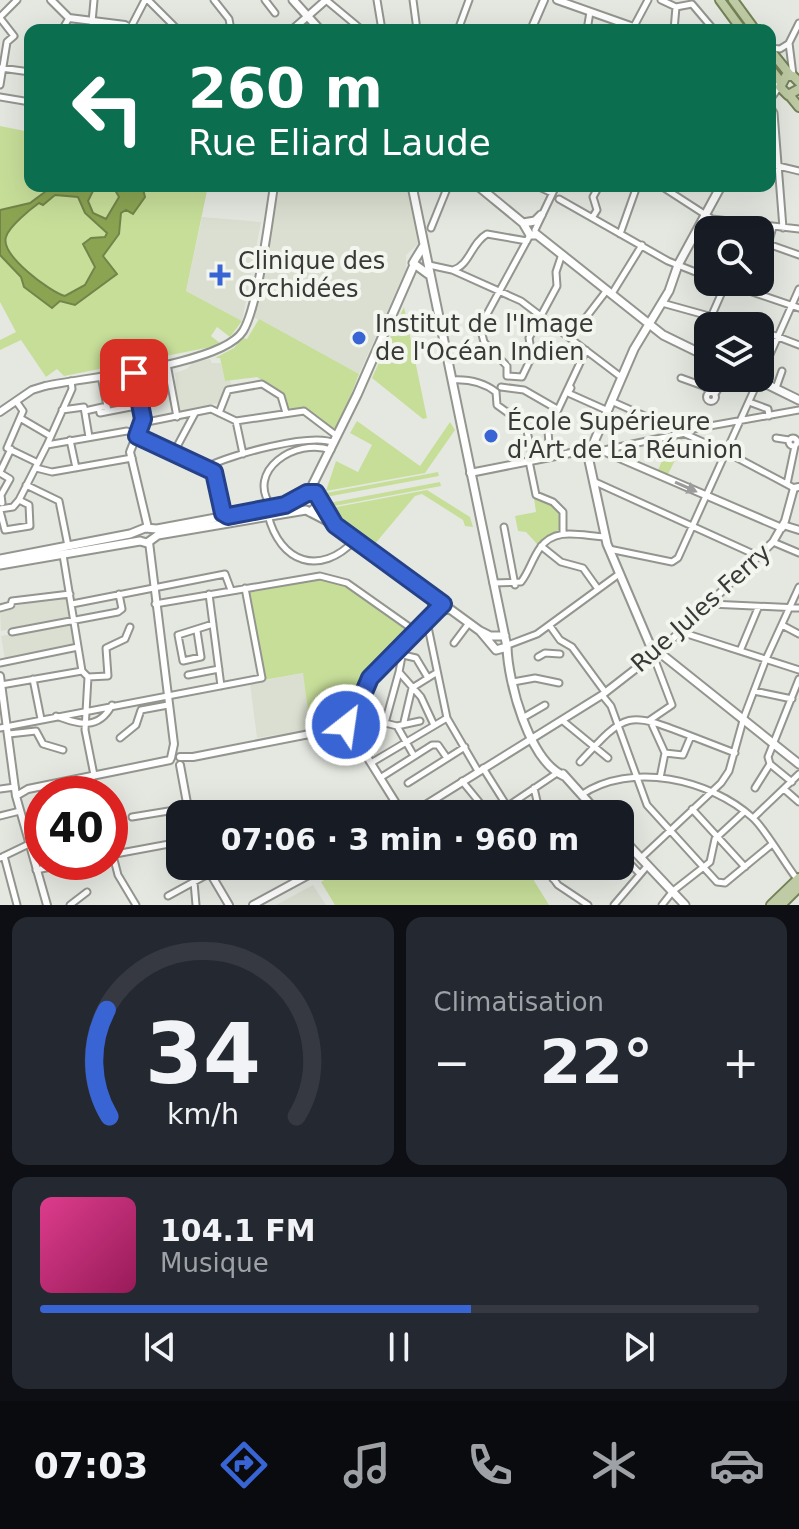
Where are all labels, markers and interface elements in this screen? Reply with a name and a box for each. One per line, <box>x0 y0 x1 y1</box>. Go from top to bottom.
text: 260 m <box>188 55 383 120</box>
icon: left <box>56 56 160 160</box>
text: Rue Eliard Laude <box>188 122 491 163</box>
map controls <box>694 216 774 392</box>
button: search <box>694 216 774 296</box>
place label: Clinique des Orchidées <box>238 247 385 303</box>
marker: Clinique des Orchidées <box>209 264 231 286</box>
place label: Institut de l'Image de l'Océan Indien <box>375 310 594 366</box>
button: layers <box>694 312 774 392</box>
marker: Institut de l'Image de l'Océan Indien <box>350 329 368 347</box>
pin <box>100 339 168 407</box>
icon: arrive <box>112 351 156 395</box>
place label: École Supérieure d'Art de La Réunion <box>507 407 743 464</box>
marker: École Supérieure d'Art de La Réunion <box>482 427 500 445</box>
one-way arrow <box>674 480 697 494</box>
street label: Rue Jules Ferry <box>626 538 776 678</box>
position arrow <box>304 683 388 767</box>
speed limit sign: 40 <box>24 776 128 880</box>
text: 07:06 · 3 min · 960 m <box>221 822 579 857</box>
text: Climatisation <box>434 987 604 1017</box>
text: 34 <box>145 1006 261 1103</box>
text: 22° <box>540 1027 653 1097</box>
text: − <box>434 1037 470 1088</box>
text: + <box>722 1037 759 1088</box>
text: km/h <box>167 1097 239 1131</box>
text: 104.1 FM <box>160 1213 316 1248</box>
text: Musique <box>160 1248 269 1278</box>
icon: previous <box>138 1325 182 1369</box>
icon: pause <box>377 1325 421 1369</box>
icon: next <box>617 1325 661 1369</box>
icon: directions <box>216 1437 272 1493</box>
icon: music <box>339 1437 395 1493</box>
icon: phone <box>462 1437 518 1493</box>
icon: climate <box>586 1437 642 1493</box>
icon: car <box>709 1437 765 1493</box>
text: 07:03 <box>34 1445 148 1486</box>

